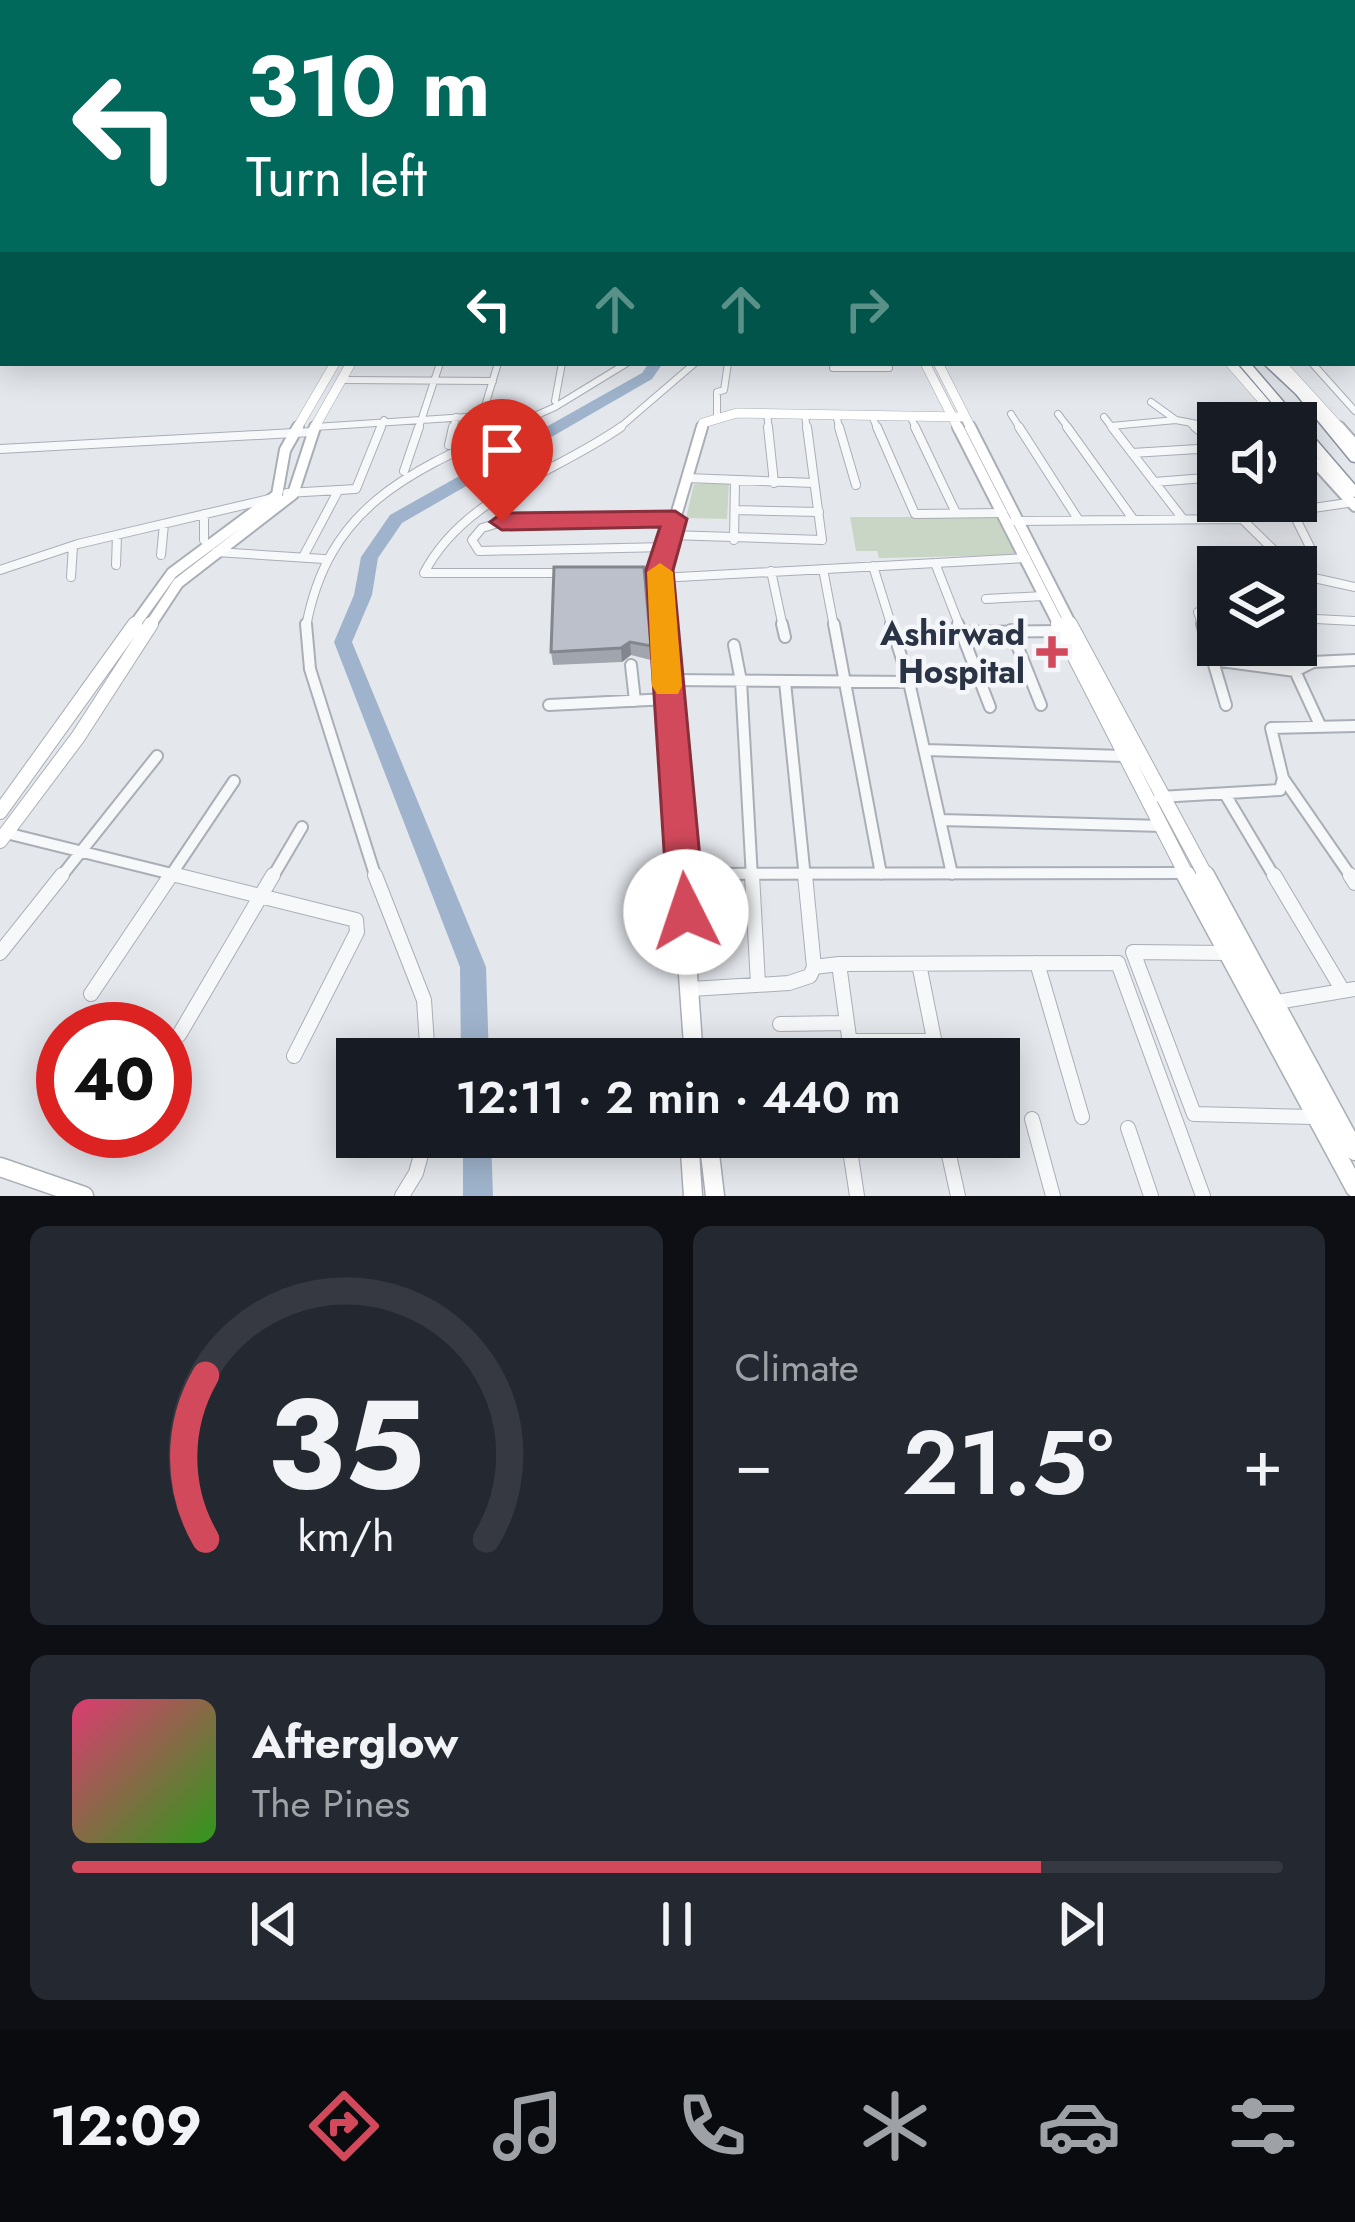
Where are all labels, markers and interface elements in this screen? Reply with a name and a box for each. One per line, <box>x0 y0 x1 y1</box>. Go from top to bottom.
text: 310 m <box>246 26 491 148</box>
icon: left <box>48 48 204 204</box>
text: Turn left <box>246 138 427 216</box>
icon: left <box>456 276 522 342</box>
icon: ahead <box>582 276 648 342</box>
icon: ahead <box>708 276 774 342</box>
icon: right <box>834 276 900 342</box>
pin <box>451 399 553 522</box>
map controls <box>1197 402 1317 666</box>
button: sound <box>1197 402 1317 522</box>
icon: arrive <box>469 417 535 483</box>
button: layers <box>1197 546 1317 666</box>
place label: Ashirwad Hospital <box>879 610 1025 695</box>
marker: Ashirwad Hospital <box>1036 636 1068 668</box>
position arrow <box>623 849 749 975</box>
speed limit sign: 40 <box>36 1002 192 1158</box>
text: 12:11 · 2 min · 440 m <box>455 1065 901 1130</box>
text: Climate <box>735 1339 859 1396</box>
text: 35 <box>267 1354 425 1535</box>
text: 21.5° <box>902 1398 1114 1528</box>
text: − <box>735 1415 773 1511</box>
text: + <box>1242 1415 1283 1511</box>
text: km/h <box>298 1504 395 1566</box>
text: Afterglow <box>252 1710 458 1775</box>
text: The Pines <box>252 1775 410 1832</box>
icon: previous <box>241 1891 307 1957</box>
icon: pause <box>644 1891 710 1957</box>
icon: next <box>1048 1891 1114 1957</box>
icon: directions <box>302 2084 386 2168</box>
icon: music <box>486 2084 570 2168</box>
icon: phone <box>670 2084 754 2168</box>
icon: climate <box>853 2084 937 2168</box>
icon: car <box>1037 2084 1121 2168</box>
icon: filters <box>1221 2084 1305 2168</box>
text: 12:09 <box>50 2087 202 2165</box>

